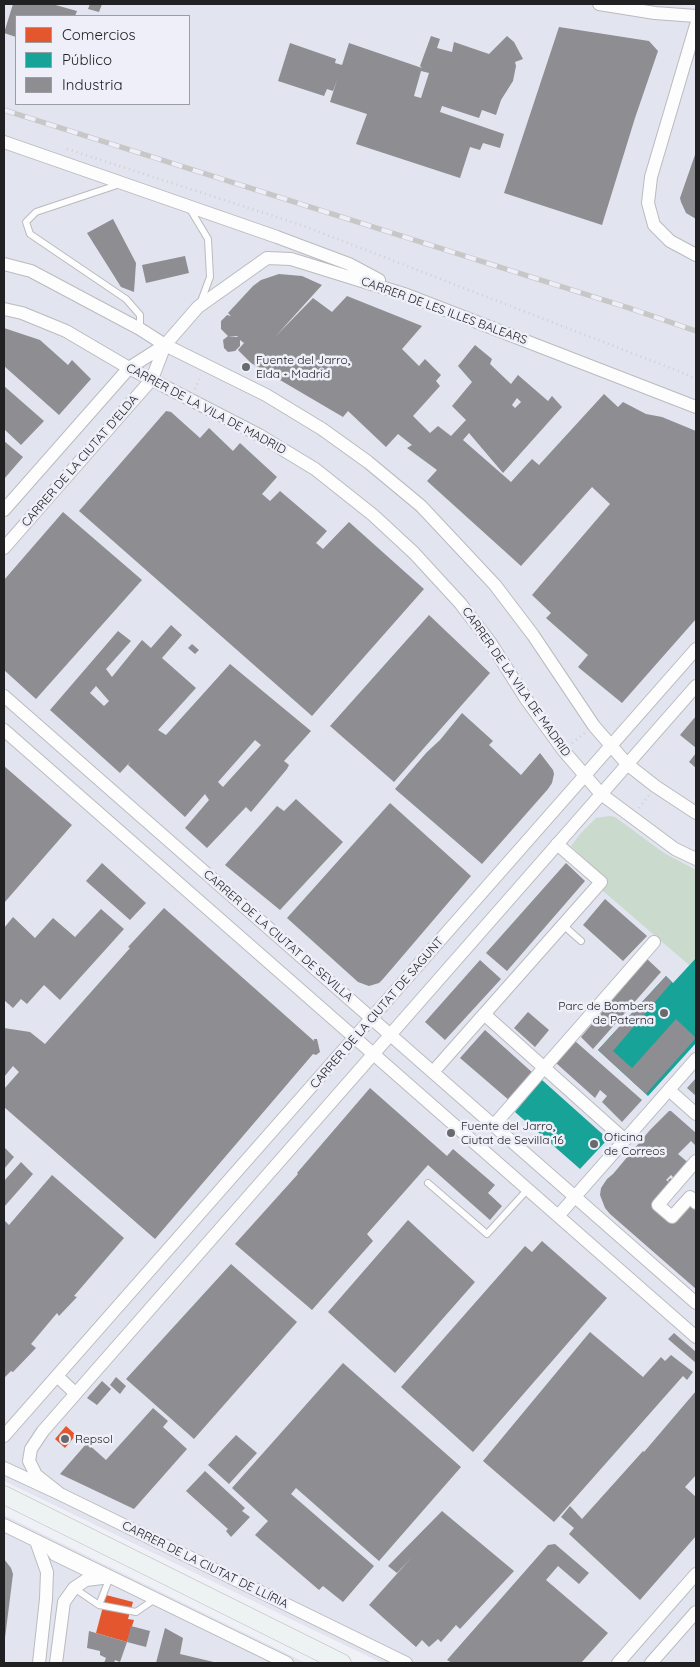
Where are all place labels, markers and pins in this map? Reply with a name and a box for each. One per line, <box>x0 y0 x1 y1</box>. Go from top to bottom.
place label: Fuente del Jarro, Elda - Madrid <box>256 353 350 381</box>
marker: Fuente del Jarro, Elda - Madrid <box>240 361 252 373</box>
place label: Parc de Bombers de Paterna <box>558 999 654 1027</box>
marker: Parc de Bombers de Paterna <box>658 1007 670 1019</box>
place label: Fuente del Jarro, Ciutat de Sevilla 16 <box>461 1119 564 1147</box>
marker: Fuente del Jarro, Ciutat de Sevilla 16 <box>445 1127 457 1139</box>
place label: Oficina de Correos <box>604 1130 665 1158</box>
marker: Oficina de Correos <box>588 1138 600 1150</box>
place label: Repsol <box>75 1432 113 1446</box>
marker: Repsol <box>59 1433 71 1445</box>

